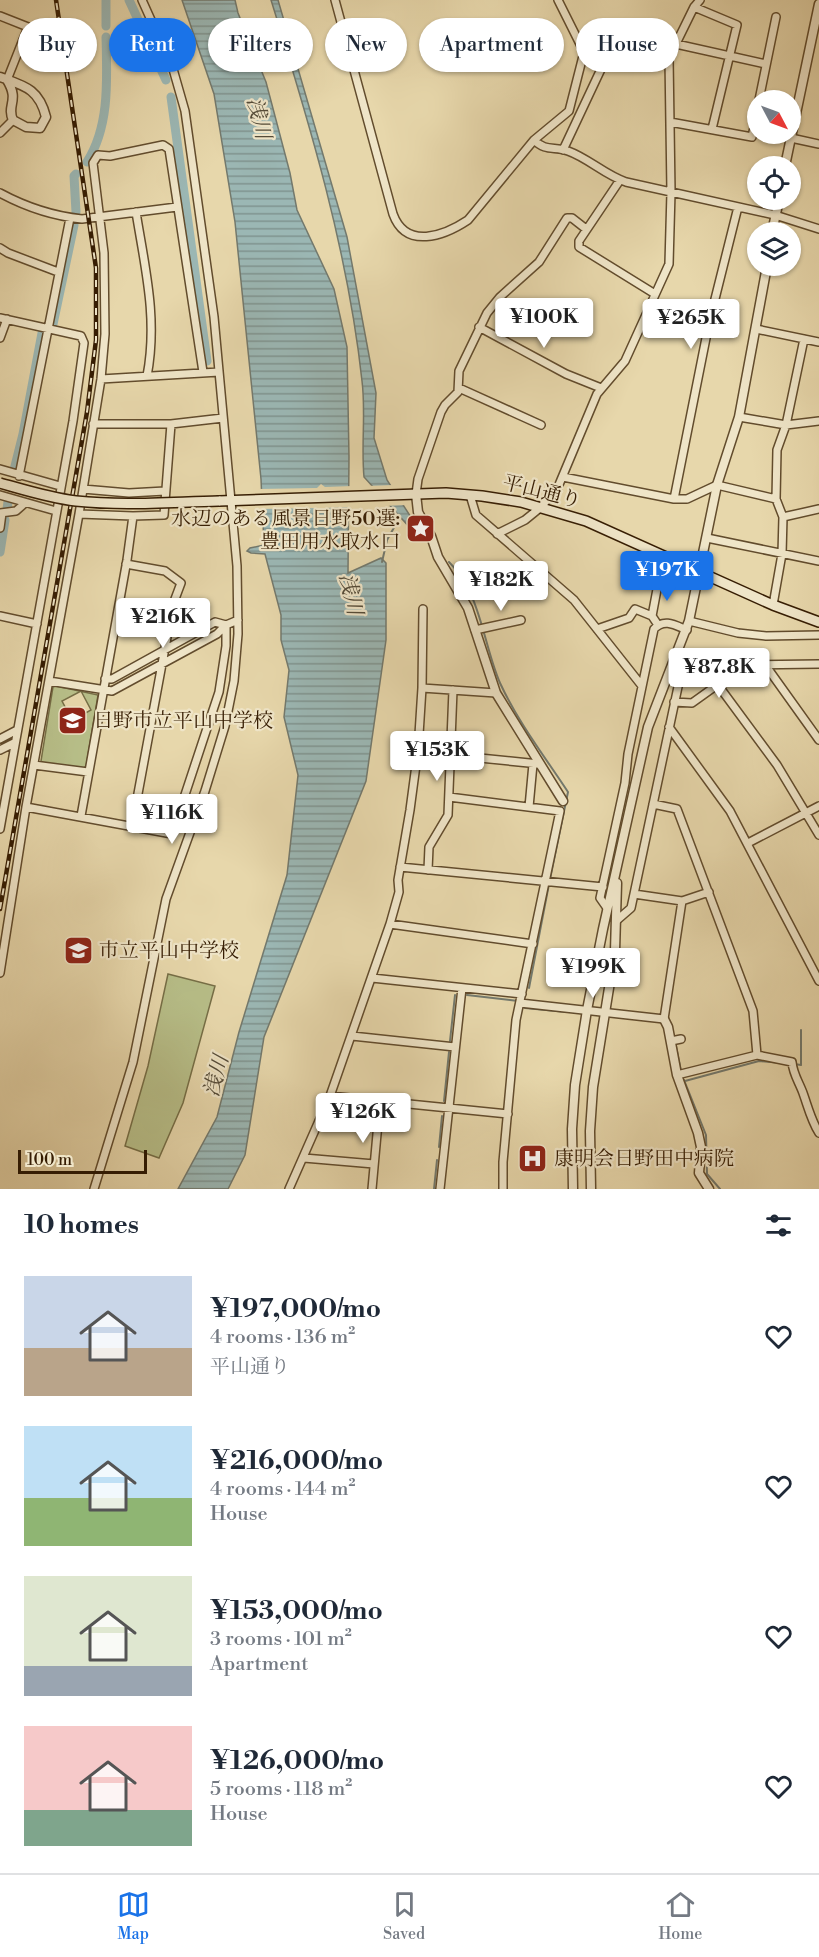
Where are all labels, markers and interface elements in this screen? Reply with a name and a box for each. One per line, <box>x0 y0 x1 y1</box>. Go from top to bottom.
chip: Buy <box>18 18 97 72</box>
chip: Rent <box>109 18 196 72</box>
chip: Filters <box>208 18 313 72</box>
chip: New <box>325 18 407 72</box>
chip: Apartment <box>419 18 564 72</box>
chip: House <box>576 18 679 72</box>
north arrow <box>747 90 801 144</box>
map controls <box>747 90 801 276</box>
water label: 浅川 <box>240 95 276 144</box>
button: locate <box>747 156 801 210</box>
button: layers <box>747 222 801 276</box>
pin: ¥100K <box>502 298 586 349</box>
pin: ¥265K <box>649 299 733 350</box>
text: ¥100K <box>509 305 579 330</box>
text: ¥265K <box>656 306 726 331</box>
street label: 平山通り <box>500 471 583 514</box>
place label: 水辺のある風景日野50選: 豊田用水取水口 <box>171 507 400 555</box>
place icon: 水辺のある風景日野50選: 豊田用水取水口 <box>405 513 437 545</box>
pin: ¥197K <box>625 551 709 602</box>
text: ¥197K <box>634 558 700 583</box>
pin: ¥182K <box>459 561 543 612</box>
text: ¥182K <box>468 568 534 593</box>
water label: 浅川 <box>333 571 368 620</box>
pin: ¥216K <box>121 598 205 649</box>
text: ¥216K <box>130 605 196 630</box>
pin: ¥87.8K <box>670 648 768 699</box>
text: ¥87.8K <box>683 655 755 680</box>
school or university icon: 日野市立平山中学校 <box>56 704 88 736</box>
place label: 日野市立平山中学校 <box>93 709 273 734</box>
pin: ¥153K <box>395 731 479 782</box>
text: ¥153K <box>404 738 470 763</box>
pin: ¥116K <box>130 794 214 845</box>
text: ¥116K <box>140 801 204 826</box>
school or university icon: 市立平山中学校 <box>62 934 94 966</box>
place label: 市立平山中学校 <box>99 939 239 964</box>
pin: ¥199K <box>551 948 635 999</box>
text: ¥199K <box>560 955 626 980</box>
water label: 浅川 <box>199 1051 235 1100</box>
pin: ¥126K <box>321 1093 405 1144</box>
text: ¥126K <box>330 1100 396 1125</box>
hospital icon: 康明会日野田中病院 <box>517 1142 549 1174</box>
scale bar <box>18 1147 147 1174</box>
place label: 康明会日野田中病院 <box>554 1147 734 1172</box>
text: 100 m <box>27 1150 72 1170</box>
text: 10 homes <box>24 1209 139 1241</box>
icon: filters <box>762 1209 795 1242</box>
text: ¥197,000/mo <box>210 1293 381 1325</box>
icon: home <box>72 1300 144 1372</box>
icon: heart <box>762 1320 795 1353</box>
text: 4 rooms · 136 m² <box>210 1325 355 1350</box>
text: 平山通り <box>210 1355 290 1380</box>
text: ¥216,000/mo <box>210 1445 383 1477</box>
icon: home <box>72 1450 144 1522</box>
icon: heart <box>762 1470 795 1503</box>
text: 4 rooms · 144 m² <box>210 1477 355 1502</box>
text: House <box>210 1502 268 1527</box>
text: ¥153,000/mo <box>210 1595 383 1627</box>
icon: home <box>72 1600 144 1672</box>
icon: heart <box>762 1620 795 1653</box>
text: 3 rooms · 101 m² <box>210 1627 352 1652</box>
text: Apartment <box>210 1652 308 1677</box>
text: ¥126,000/mo <box>210 1745 384 1777</box>
icon: home <box>72 1750 144 1822</box>
icon: heart <box>762 1770 795 1803</box>
text: 5 rooms · 118 m² <box>210 1777 352 1802</box>
text: House <box>210 1802 268 1827</box>
tab: Map <box>117 1888 150 1944</box>
tab: Saved <box>383 1888 425 1944</box>
tab: Home <box>658 1888 702 1944</box>

